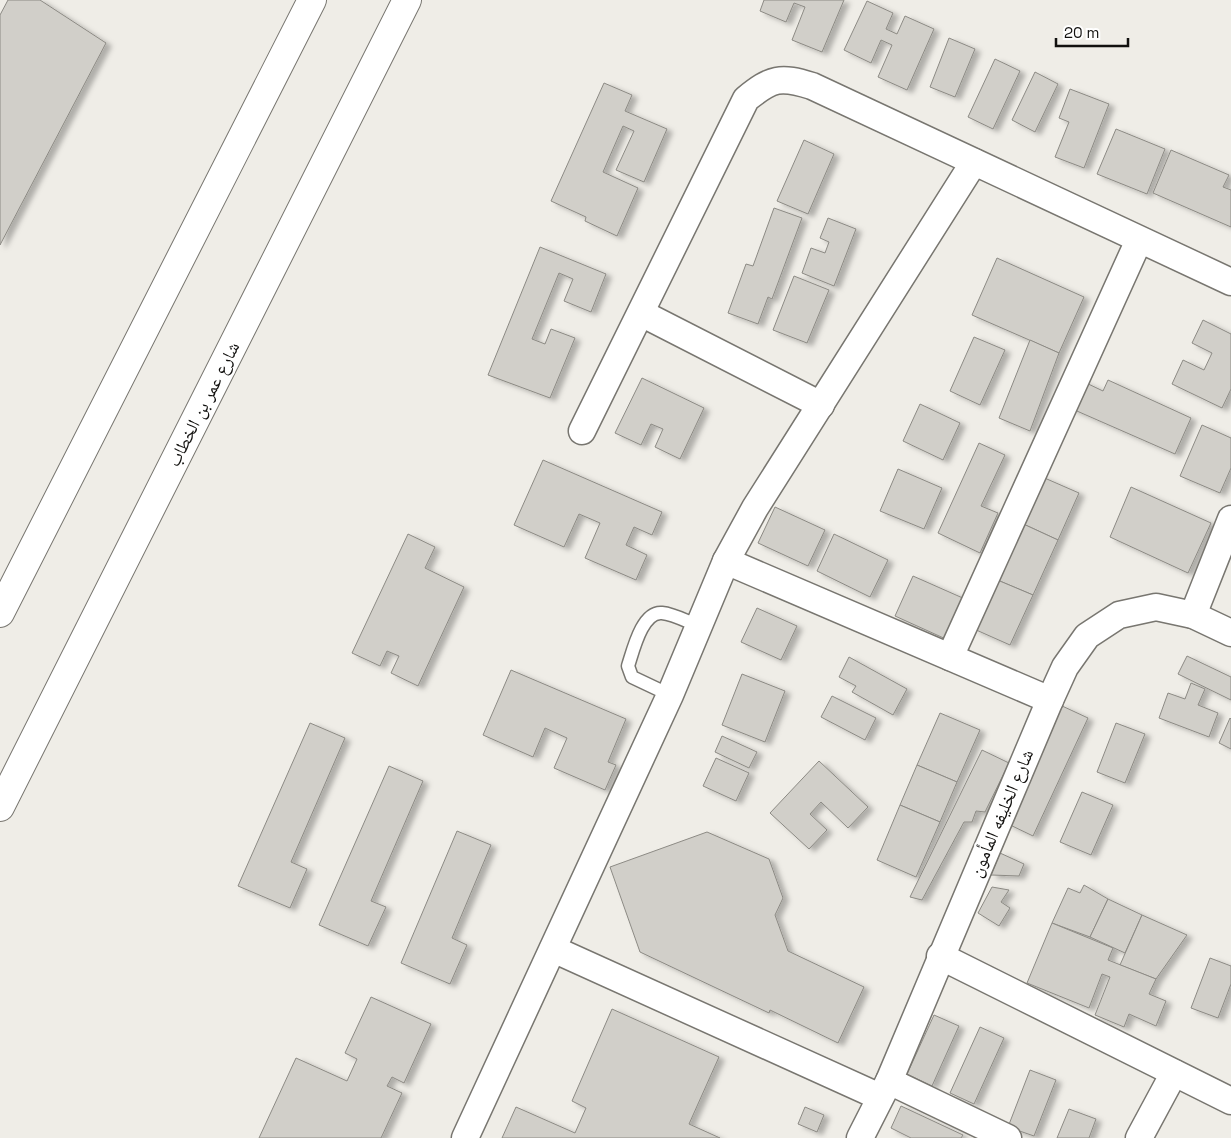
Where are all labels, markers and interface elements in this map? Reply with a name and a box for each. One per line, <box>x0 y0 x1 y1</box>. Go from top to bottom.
scale bar <box>1056 15 1128 47</box>
text: 20 m <box>1064 23 1099 42</box>
street label: شارع عمر بن الخطاب <box>162 338 244 470</box>
street label: شارع الخليفه المأمون <box>964 746 1038 880</box>

